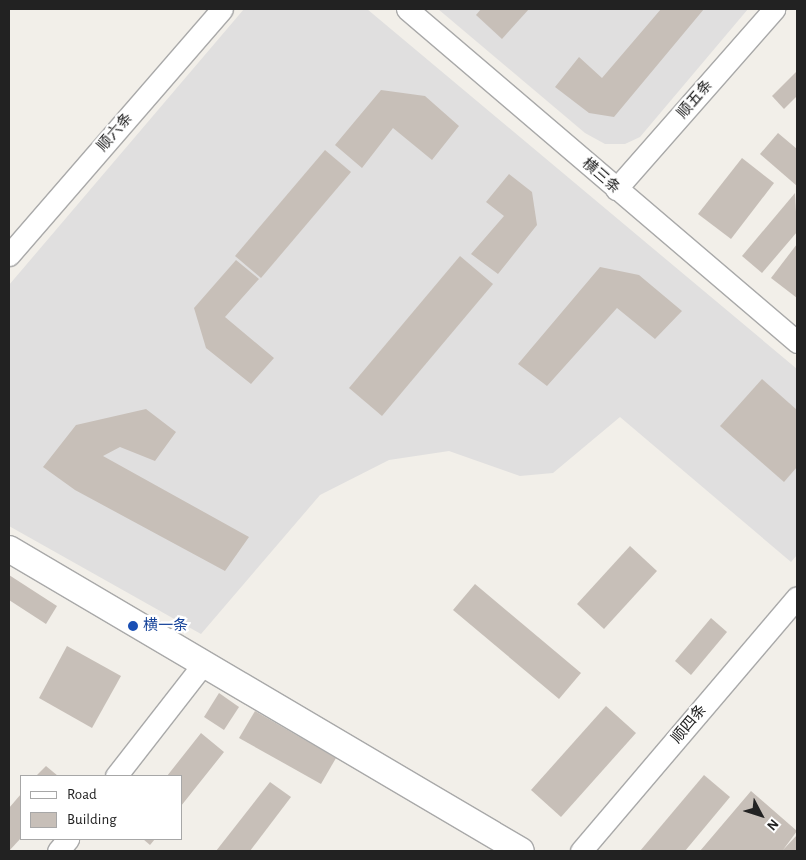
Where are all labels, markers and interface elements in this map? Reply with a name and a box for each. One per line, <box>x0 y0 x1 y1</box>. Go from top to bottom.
street label: 顺五条 <box>673 76 717 122</box>
street label: 顺六条 <box>93 109 137 155</box>
street label: 横三条 <box>578 154 624 198</box>
place label: 横一条 <box>143 617 188 635</box>
marker: 横一条 <box>127 620 139 632</box>
street label: 顺四条 <box>668 701 710 747</box>
legend <box>20 775 182 840</box>
text: Road <box>67 787 97 802</box>
north arrow <box>736 790 786 840</box>
text: Building <box>67 812 117 827</box>
text: N <box>764 816 781 833</box>

